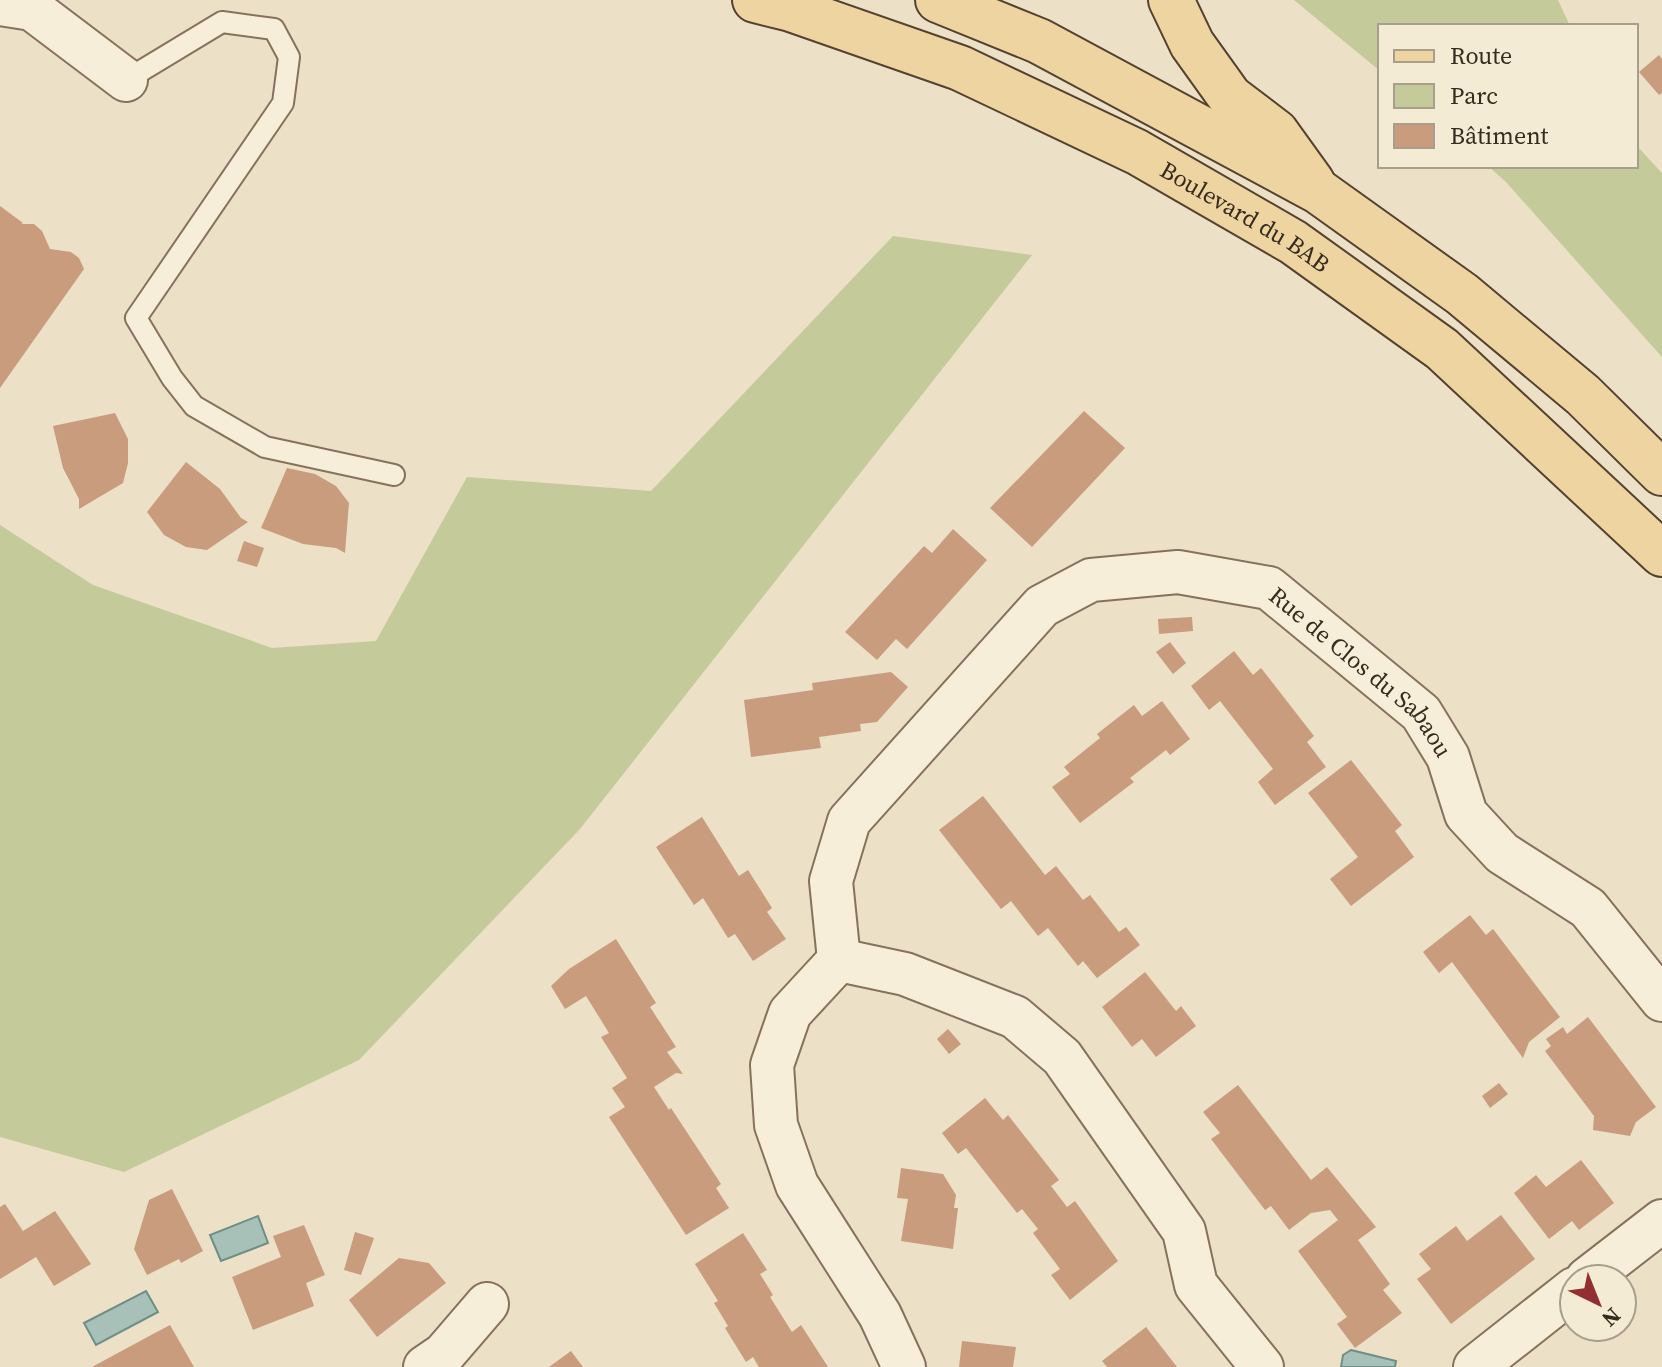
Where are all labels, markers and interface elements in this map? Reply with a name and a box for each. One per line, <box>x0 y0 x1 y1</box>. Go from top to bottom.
legend <box>1378 24 1638 168</box>
text: Route <box>1450 39 1512 72</box>
text: Parc <box>1450 79 1498 112</box>
text: Bâtiment <box>1450 119 1549 152</box>
street label: Boulevard du BAB <box>1155 153 1337 280</box>
street label: Rue de Clos du Sabaou <box>1263 579 1461 763</box>
north arrow <box>1558 1263 1638 1343</box>
text: N <box>1596 1301 1628 1334</box>

